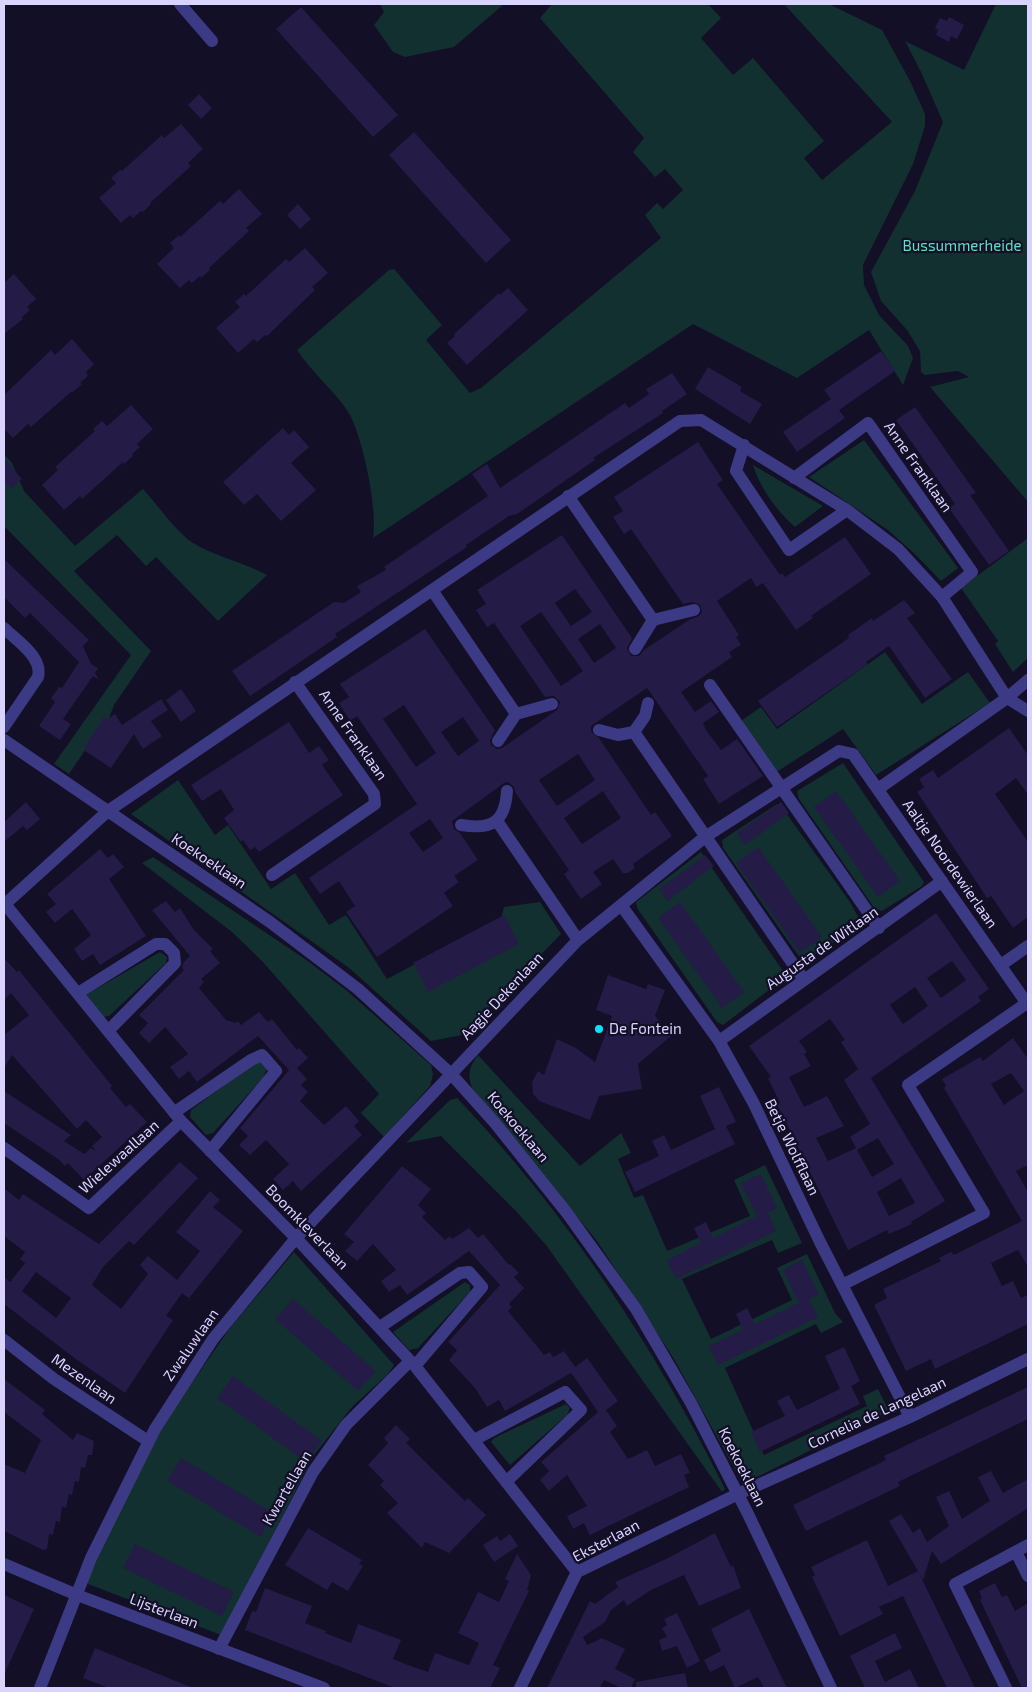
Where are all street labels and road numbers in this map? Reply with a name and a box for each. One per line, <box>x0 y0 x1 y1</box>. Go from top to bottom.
street label: Anne Franklaan <box>880 418 956 516</box>
street label: Anne Franklaan <box>315 686 391 784</box>
street label: Aaltje Noordewierlaan <box>899 796 1001 932</box>
street label: Koekoeklaan <box>168 829 250 893</box>
street label: Augusta de Witlaan <box>762 902 882 994</box>
street label: Aagje Dekenlaan <box>457 949 547 1043</box>
street label: Koekoeklaan <box>483 1088 553 1166</box>
street label: Betje Wolfflaan <box>761 1096 823 1198</box>
street label: Wielewaallaan <box>75 1116 163 1198</box>
street label: Boomkleverlaan <box>262 1181 352 1273</box>
street label: Zwaluwlaan <box>160 1305 222 1385</box>
street label: Mezenlaan <box>48 1350 120 1408</box>
street label: Cornelia de Langelaan <box>805 1373 949 1453</box>
street label: Koekoeklaan <box>714 1424 770 1510</box>
street label: Kwartellaan <box>258 1448 316 1528</box>
street label: Eksterlaan <box>570 1516 642 1566</box>
street label: Lijsterlaan <box>127 1590 201 1632</box>

